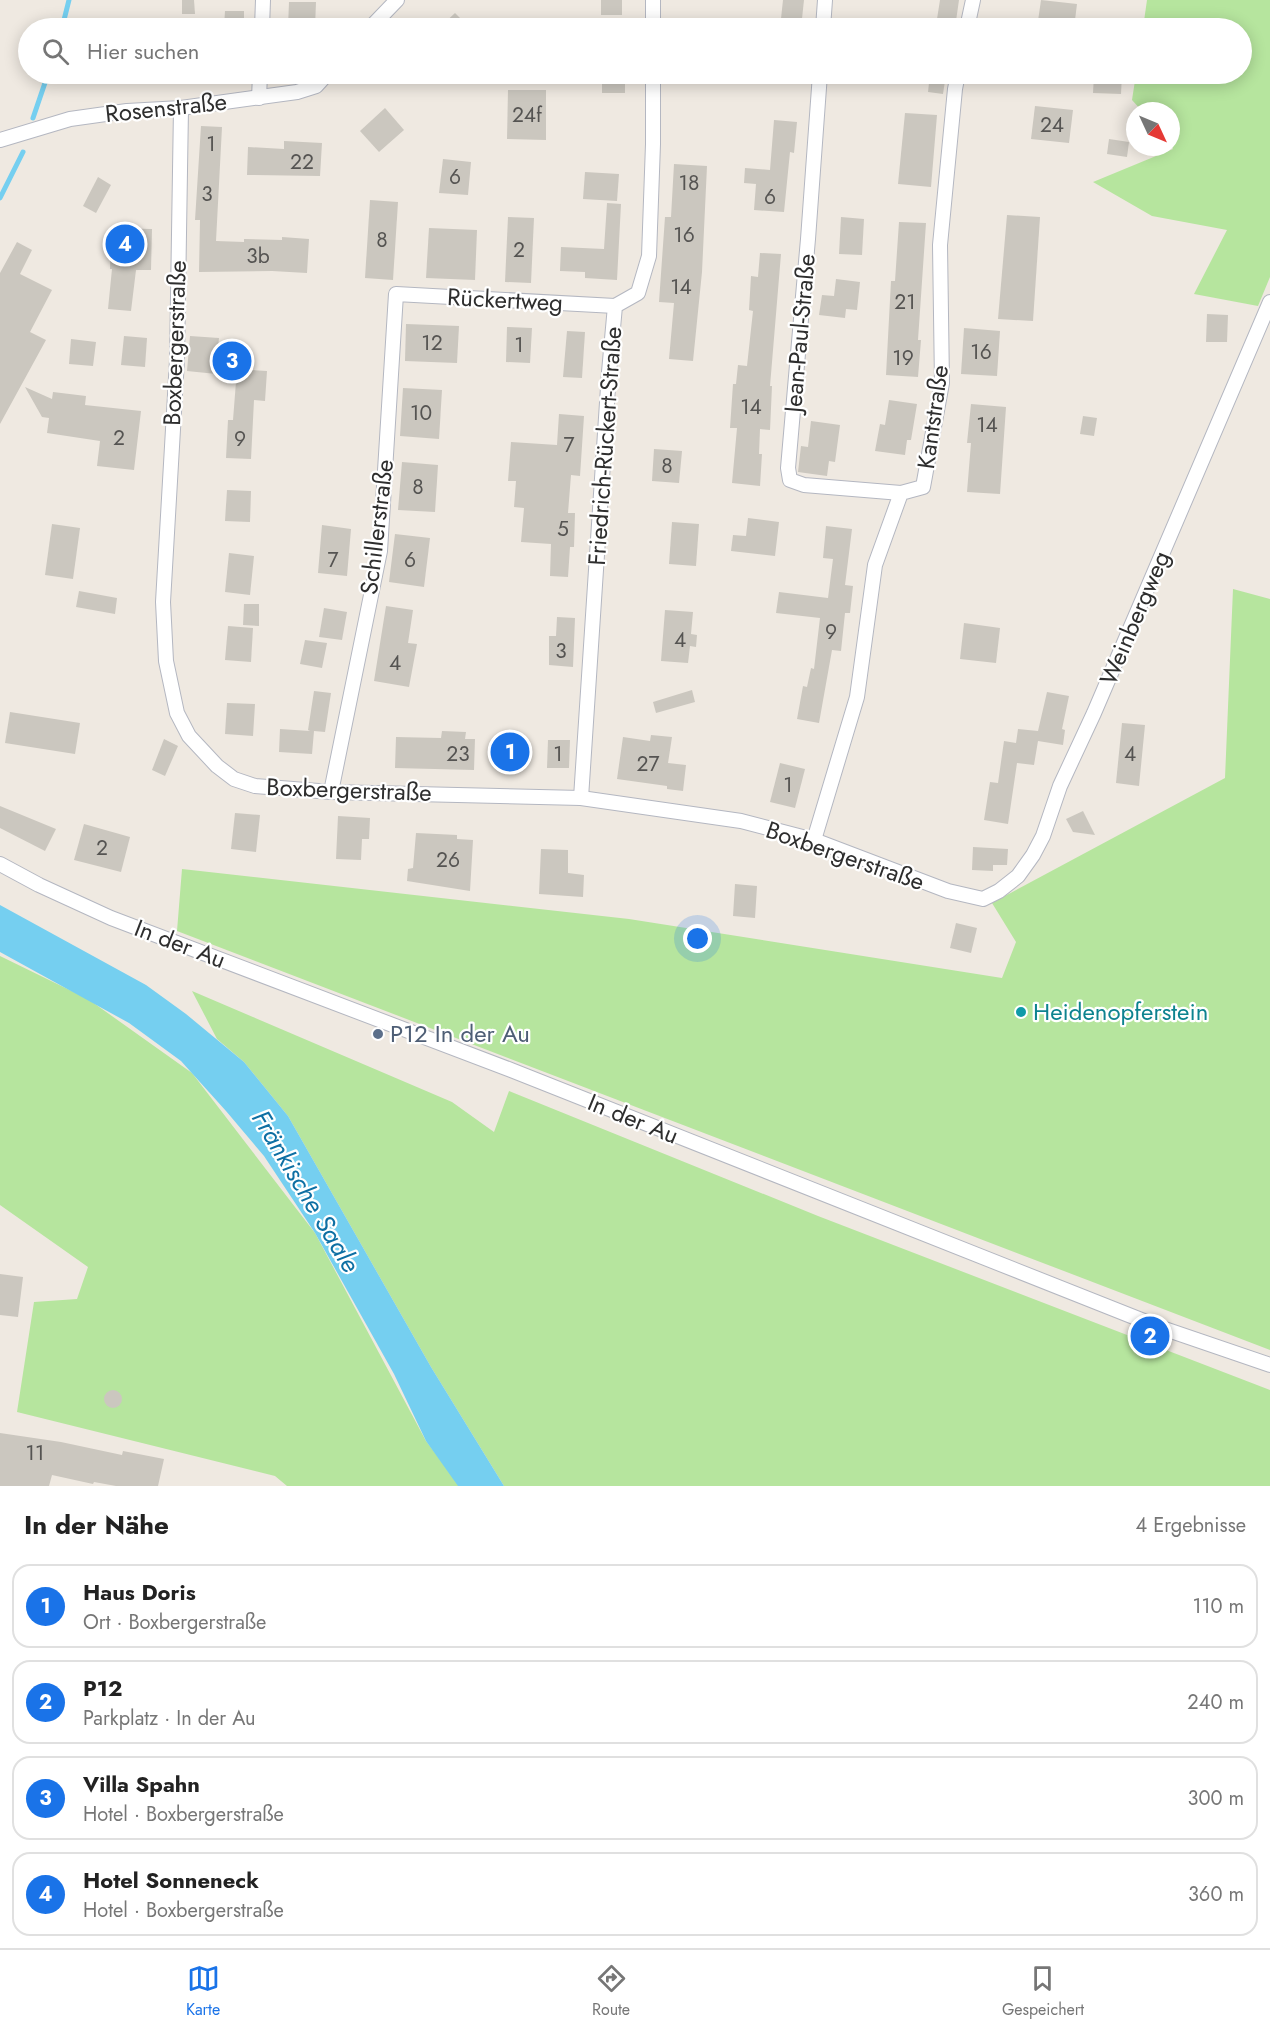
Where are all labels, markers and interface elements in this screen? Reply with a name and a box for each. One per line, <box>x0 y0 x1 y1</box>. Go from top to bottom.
search box <box>18 18 1252 84</box>
icon: search <box>39 35 72 68</box>
text: Hier suchen <box>87 35 199 67</box>
street label: Rosenstraße <box>103 84 229 131</box>
house number: 24f <box>512 100 543 130</box>
north arrow <box>1126 102 1180 156</box>
house number: 24 <box>1040 110 1064 140</box>
house number: 1 <box>206 129 216 159</box>
house number: 22 <box>290 147 314 177</box>
house number: 6 <box>449 162 461 192</box>
house number: 18 <box>679 168 699 198</box>
house number: 3 <box>201 179 213 209</box>
house number: 6 <box>764 182 776 212</box>
house number: 16 <box>673 220 695 250</box>
pin: 4 <box>106 222 144 266</box>
house number: 8 <box>376 225 388 255</box>
house number: 2 <box>513 235 525 265</box>
house number: 3b <box>246 241 270 271</box>
street label: Jean-Paul-Straße <box>775 252 824 417</box>
street label: Boxbergerstraße <box>154 260 195 426</box>
house number: 14 <box>670 272 692 302</box>
street label: Rückertweg <box>446 279 564 320</box>
house number: 21 <box>894 287 916 317</box>
street label: Friedrich-Rückert-Straße <box>579 325 630 567</box>
house number: 12 <box>421 328 443 358</box>
house number: 1 <box>514 330 524 360</box>
house number: 16 <box>970 337 992 367</box>
pin: 3 <box>212 338 252 384</box>
house number: 19 <box>892 343 914 373</box>
street label: Kantstraße <box>908 363 957 471</box>
house number: 14 <box>740 392 762 422</box>
house number: 10 <box>410 398 432 428</box>
house number: 14 <box>976 410 998 440</box>
house number: 2 <box>113 423 125 453</box>
house number: 9 <box>234 424 246 454</box>
house number: 7 <box>563 430 575 460</box>
house number: 8 <box>661 451 673 481</box>
street label: Schillerstraße <box>351 457 402 597</box>
house number: 8 <box>412 472 424 502</box>
house number: 5 <box>557 514 569 544</box>
house number: 7 <box>327 545 339 575</box>
house number: 6 <box>404 545 416 575</box>
street label: Weinbergweg <box>1091 545 1179 690</box>
house number: 9 <box>825 617 837 647</box>
house number: 4 <box>674 625 686 655</box>
house number: 3 <box>555 636 567 666</box>
house number: 4 <box>389 648 401 678</box>
pin: 1 <box>490 730 530 774</box>
house number: 23 <box>446 739 470 769</box>
house number: 1 <box>553 739 563 769</box>
house number: 4 <box>1124 739 1136 769</box>
house number: 27 <box>637 749 659 779</box>
street label: Boxbergerstraße <box>266 769 432 810</box>
house number: 1 <box>783 770 793 800</box>
street label: Boxbergerstraße <box>761 812 929 899</box>
house number: 2 <box>96 833 108 863</box>
house number: 26 <box>436 845 460 875</box>
street label: In der Au <box>130 910 231 977</box>
your location <box>683 924 712 953</box>
place label: Heidenopferstein <box>1033 994 1208 1029</box>
marker: Heidenopferstein <box>1014 1005 1028 1019</box>
place label: P12 In der Au <box>390 1016 530 1051</box>
marker: P12 In der Au <box>371 1027 385 1041</box>
street label: In der Au <box>583 1084 684 1153</box>
water label: Fränkische Saale <box>242 1102 370 1280</box>
pin: 2 <box>1130 1314 1170 1358</box>
house number: 11 <box>26 1438 44 1468</box>
text: In der Nähe <box>24 1506 169 1544</box>
text: 4 Ergebnisse <box>1136 1511 1246 1540</box>
text: Haus Doris <box>83 1576 196 1608</box>
text: 1 <box>40 1592 51 1621</box>
text: 110 m <box>1192 1592 1244 1621</box>
text: Ort · Boxbergerstraße <box>83 1608 266 1637</box>
text: P12 <box>83 1672 122 1704</box>
text: 2 <box>39 1688 52 1717</box>
text: 240 m <box>1187 1688 1244 1717</box>
text: Parkplatz · In der Au <box>83 1704 256 1733</box>
text: Villa Spahn <box>83 1768 200 1800</box>
text: 3 <box>39 1784 52 1813</box>
text: 300 m <box>1187 1784 1244 1813</box>
text: Hotel · Boxbergerstraße <box>83 1800 284 1829</box>
text: Hotel Sonneneck <box>83 1864 259 1896</box>
text: 4 <box>39 1880 52 1909</box>
text: 360 m <box>1188 1880 1244 1909</box>
text: Hotel · Boxbergerstraße <box>83 1896 284 1925</box>
tab: Karte <box>186 1962 220 2021</box>
tab: Route <box>592 1962 630 2021</box>
tab: Gespeichert <box>1002 1962 1084 2021</box>

